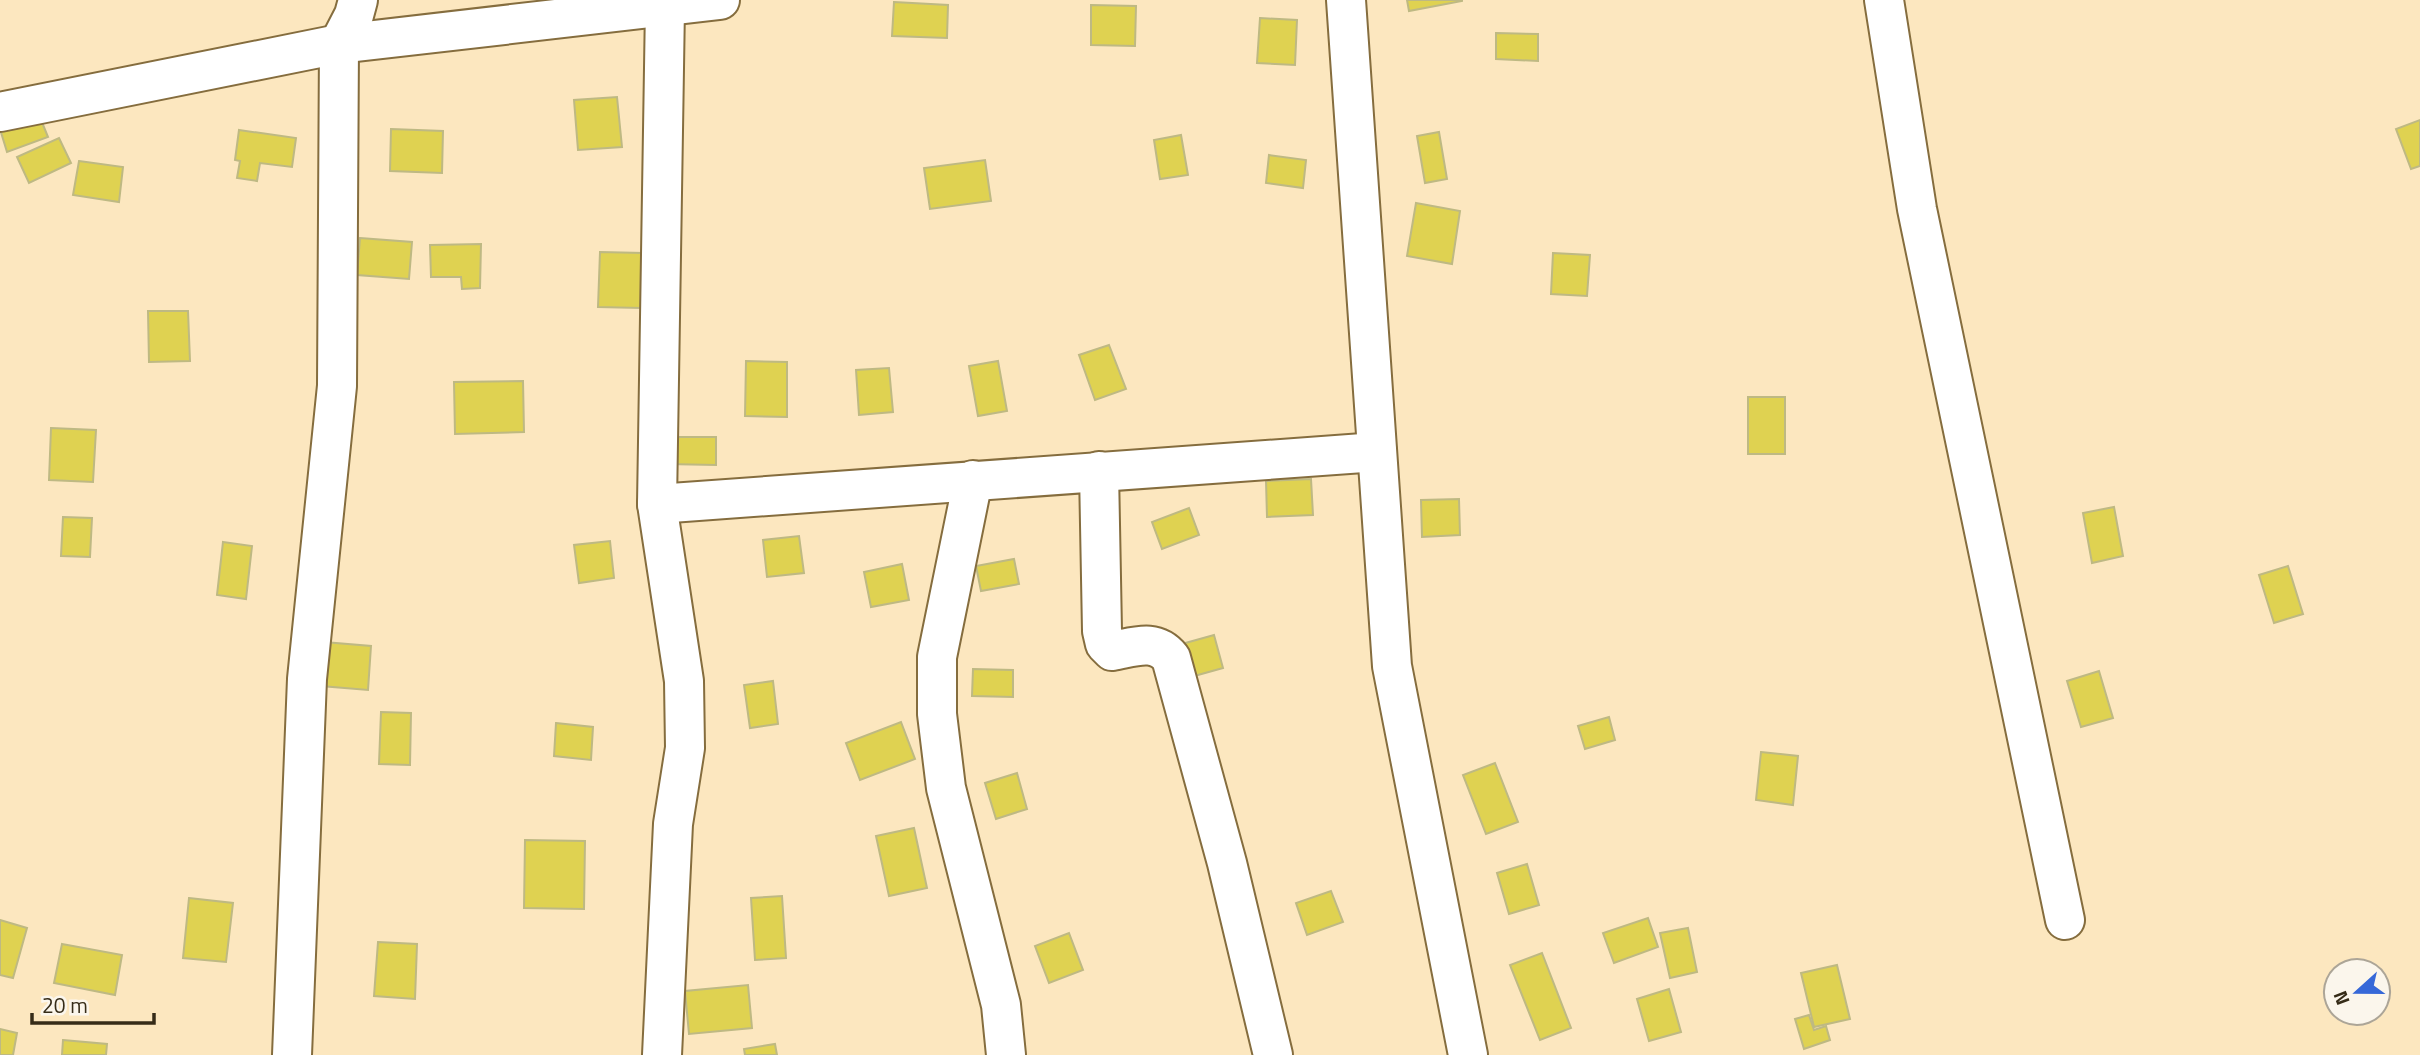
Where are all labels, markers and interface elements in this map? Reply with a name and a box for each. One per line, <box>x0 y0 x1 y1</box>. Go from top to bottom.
north arrow <box>2322 957 2392 1027</box>
scale bar <box>32 982 154 1026</box>
text: N <box>2325 987 2357 1010</box>
text: 20 m <box>42 989 88 1021</box>

